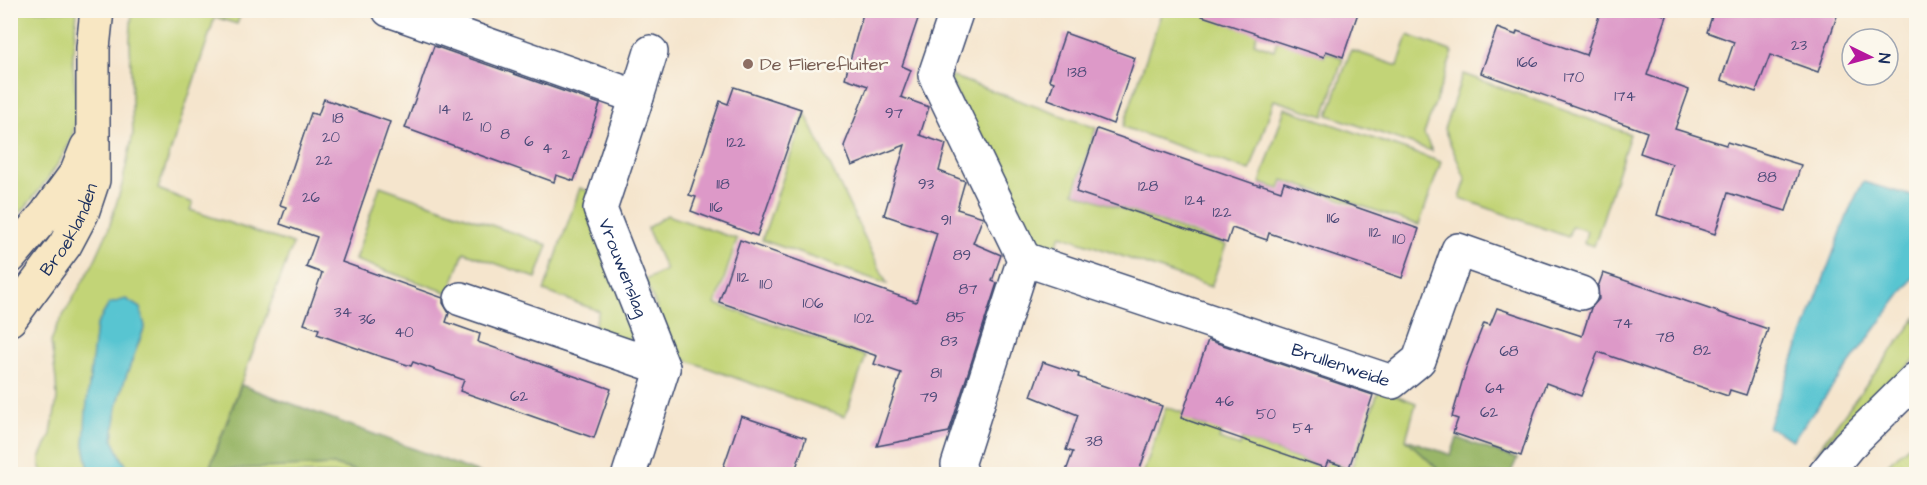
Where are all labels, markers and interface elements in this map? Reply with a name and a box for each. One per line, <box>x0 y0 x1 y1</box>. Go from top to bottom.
north arrow <box>1840 27 1900 87</box>
house number: 23 <box>1791 35 1807 56</box>
place label: De Flierefluiter <box>760 52 888 77</box>
house number: 166 <box>1517 52 1538 73</box>
text: N <box>1873 52 1895 64</box>
marker: De Flierefluiter <box>741 57 755 71</box>
house number: 138 <box>1067 62 1087 83</box>
house number: 170 <box>1564 67 1585 88</box>
house number: 174 <box>1614 86 1636 107</box>
house number: 14 <box>439 99 451 120</box>
house number: 97 <box>885 103 903 124</box>
house number: 12 <box>463 106 474 127</box>
house number: 18 <box>332 108 344 129</box>
house number: 10 <box>480 117 492 138</box>
house number: 8 <box>500 124 510 145</box>
house number: 20 <box>322 127 341 148</box>
house number: 6 <box>524 131 534 152</box>
house number: 122 <box>726 132 746 153</box>
house number: 4 <box>542 138 552 159</box>
house number: 2 <box>562 144 571 165</box>
house number: 22 <box>315 150 333 171</box>
house number: 88 <box>1757 167 1777 188</box>
house number: 118 <box>716 174 730 195</box>
house number: 93 <box>918 174 934 195</box>
house number: 128 <box>1138 176 1158 197</box>
street label: Broeklanden <box>34 180 104 281</box>
house number: 26 <box>302 187 321 208</box>
house number: 124 <box>1185 190 1205 211</box>
house number: 116 <box>709 197 723 218</box>
house number: 122 <box>1212 202 1232 223</box>
house number: 116 <box>1326 208 1340 229</box>
house number: 91 <box>941 210 951 231</box>
street label: Vrouwenslag <box>592 215 654 321</box>
house number: 112 <box>1369 222 1382 243</box>
house number: 110 <box>1392 229 1406 250</box>
house number: 89 <box>953 245 971 266</box>
house number: 112 <box>737 267 750 288</box>
house number: 110 <box>759 274 773 295</box>
house number: 87 <box>959 279 977 300</box>
house number: 106 <box>803 293 824 314</box>
house number: 34 <box>334 302 352 323</box>
house number: 85 <box>946 307 967 328</box>
house number: 102 <box>854 308 874 329</box>
house number: 36 <box>358 309 376 330</box>
house number: 74 <box>1613 313 1633 334</box>
house number: 40 <box>394 322 414 343</box>
house number: 78 <box>1656 327 1675 348</box>
house number: 83 <box>940 331 958 352</box>
street label: Brullenweide <box>1288 337 1394 393</box>
house number: 82 <box>1693 340 1712 361</box>
house number: 68 <box>1499 341 1519 362</box>
house number: 81 <box>930 363 942 384</box>
house number: 64 <box>1485 378 1505 399</box>
house number: 62 <box>510 386 528 407</box>
house number: 79 <box>920 387 938 408</box>
house number: 46 <box>1214 391 1234 412</box>
house number: 62 <box>1480 402 1498 423</box>
house number: 50 <box>1256 404 1277 425</box>
house number: 54 <box>1293 418 1313 439</box>
house number: 38 <box>1085 431 1103 452</box>

